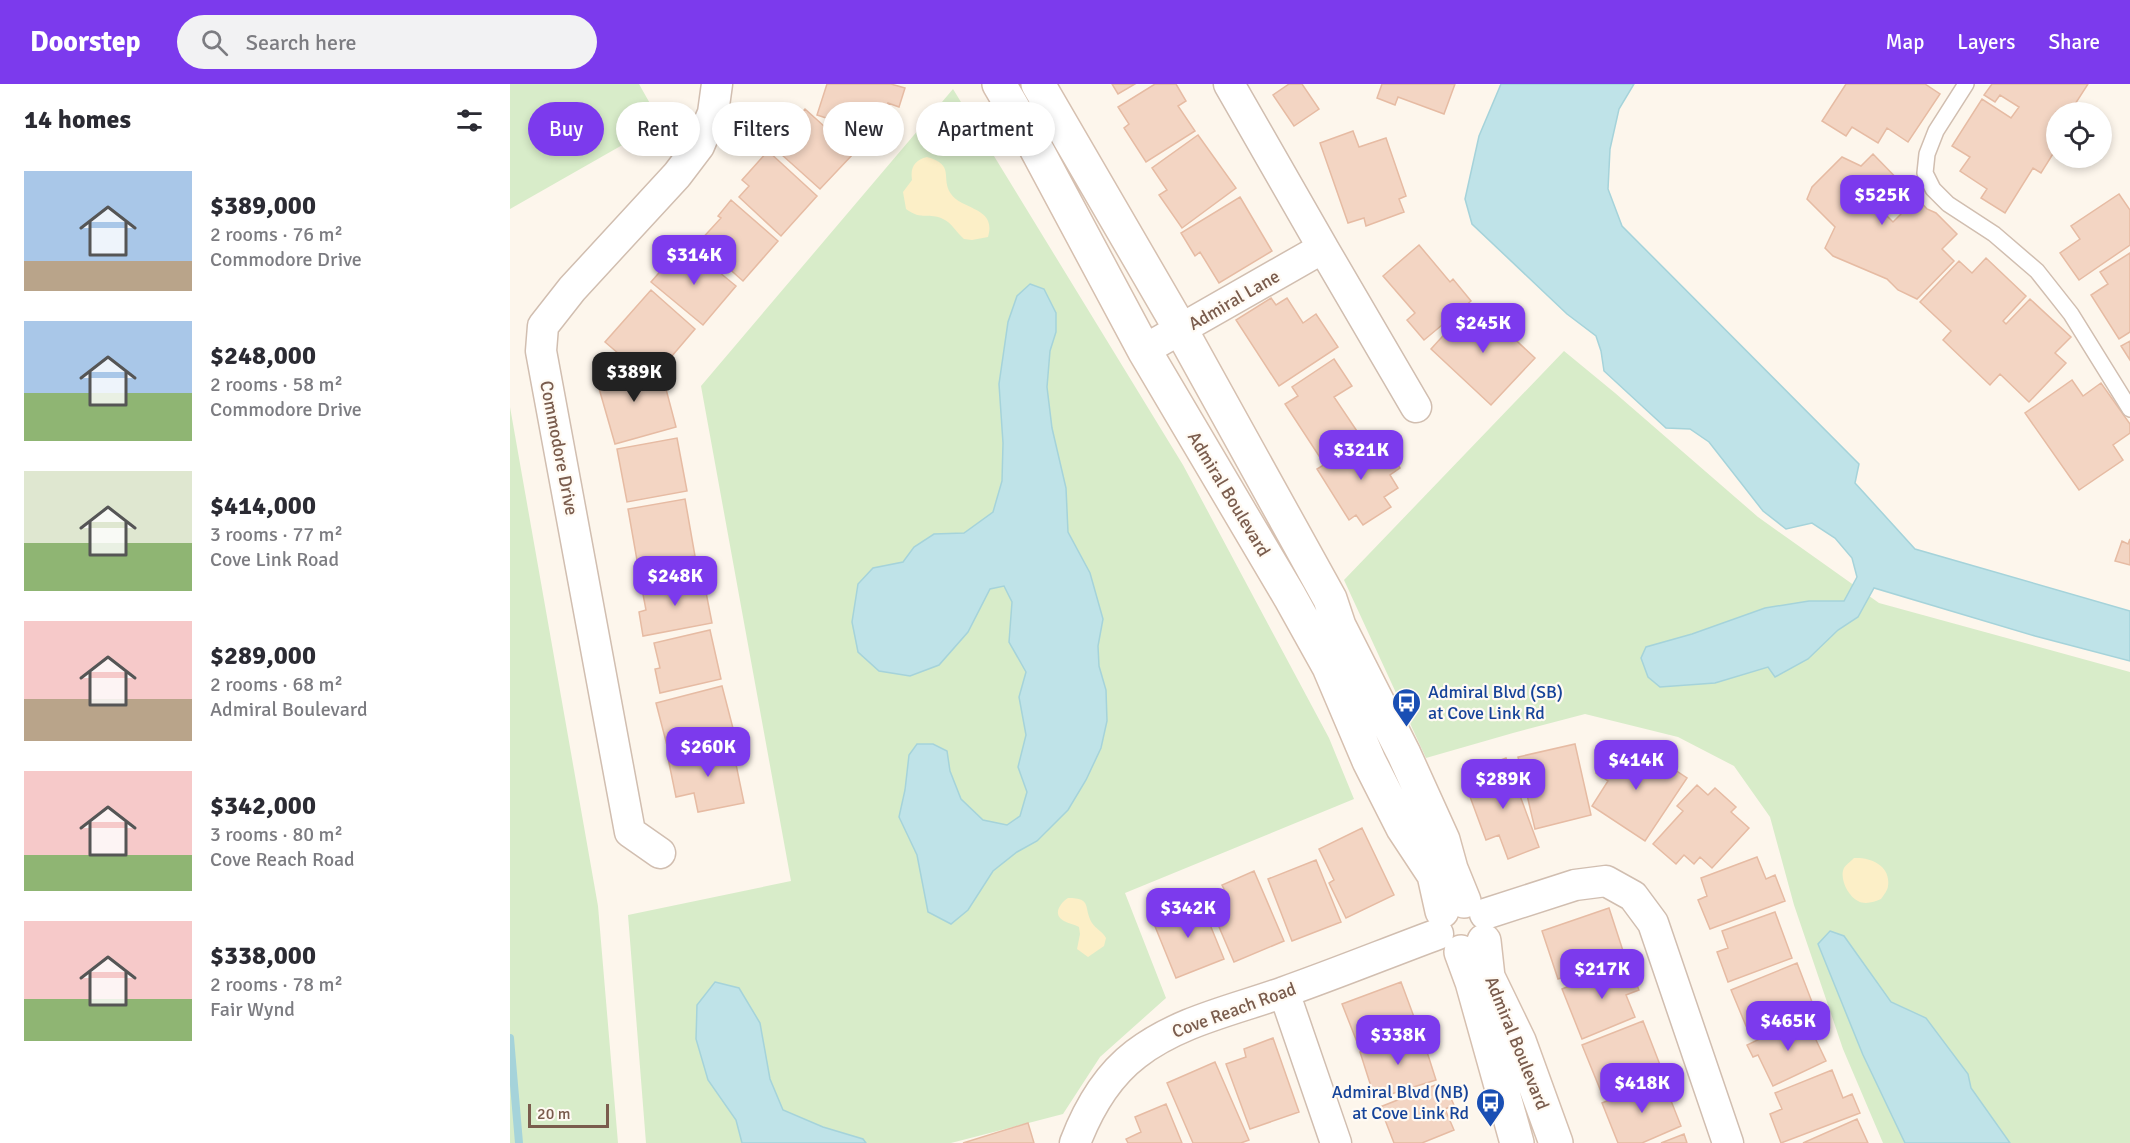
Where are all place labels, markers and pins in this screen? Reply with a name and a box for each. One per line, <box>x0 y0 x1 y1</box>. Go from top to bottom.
pin: $525K <box>1840 175 1924 226</box>
pin: $314K <box>652 235 736 286</box>
pin: $245K <box>1441 303 1525 354</box>
pin: $389K <box>592 352 676 403</box>
pin: $321K <box>1319 430 1403 481</box>
pin: $248K <box>633 556 717 607</box>
place label: Admiral Blvd (SB) at Cove Link Rd <box>1428 681 1563 724</box>
bus stop icon: Admiral Blvd (SB) at Cove Link Rd <box>1391 686 1423 728</box>
pin: $260K <box>666 727 750 778</box>
pin: $414K <box>1594 740 1678 791</box>
pin: $289K <box>1461 759 1545 810</box>
pin: $342K <box>1146 888 1230 939</box>
pin: $217K <box>1560 949 1644 1000</box>
pin: $465K <box>1746 1001 1830 1052</box>
pin: $338K <box>1356 1015 1440 1066</box>
pin: $418K <box>1600 1063 1684 1114</box>
place label: Admiral Blvd (NB) at Cove Link Rd <box>1332 1081 1469 1124</box>
bus stop icon: Admiral Blvd (NB) at Cove Link Rd <box>1474 1086 1506 1128</box>

